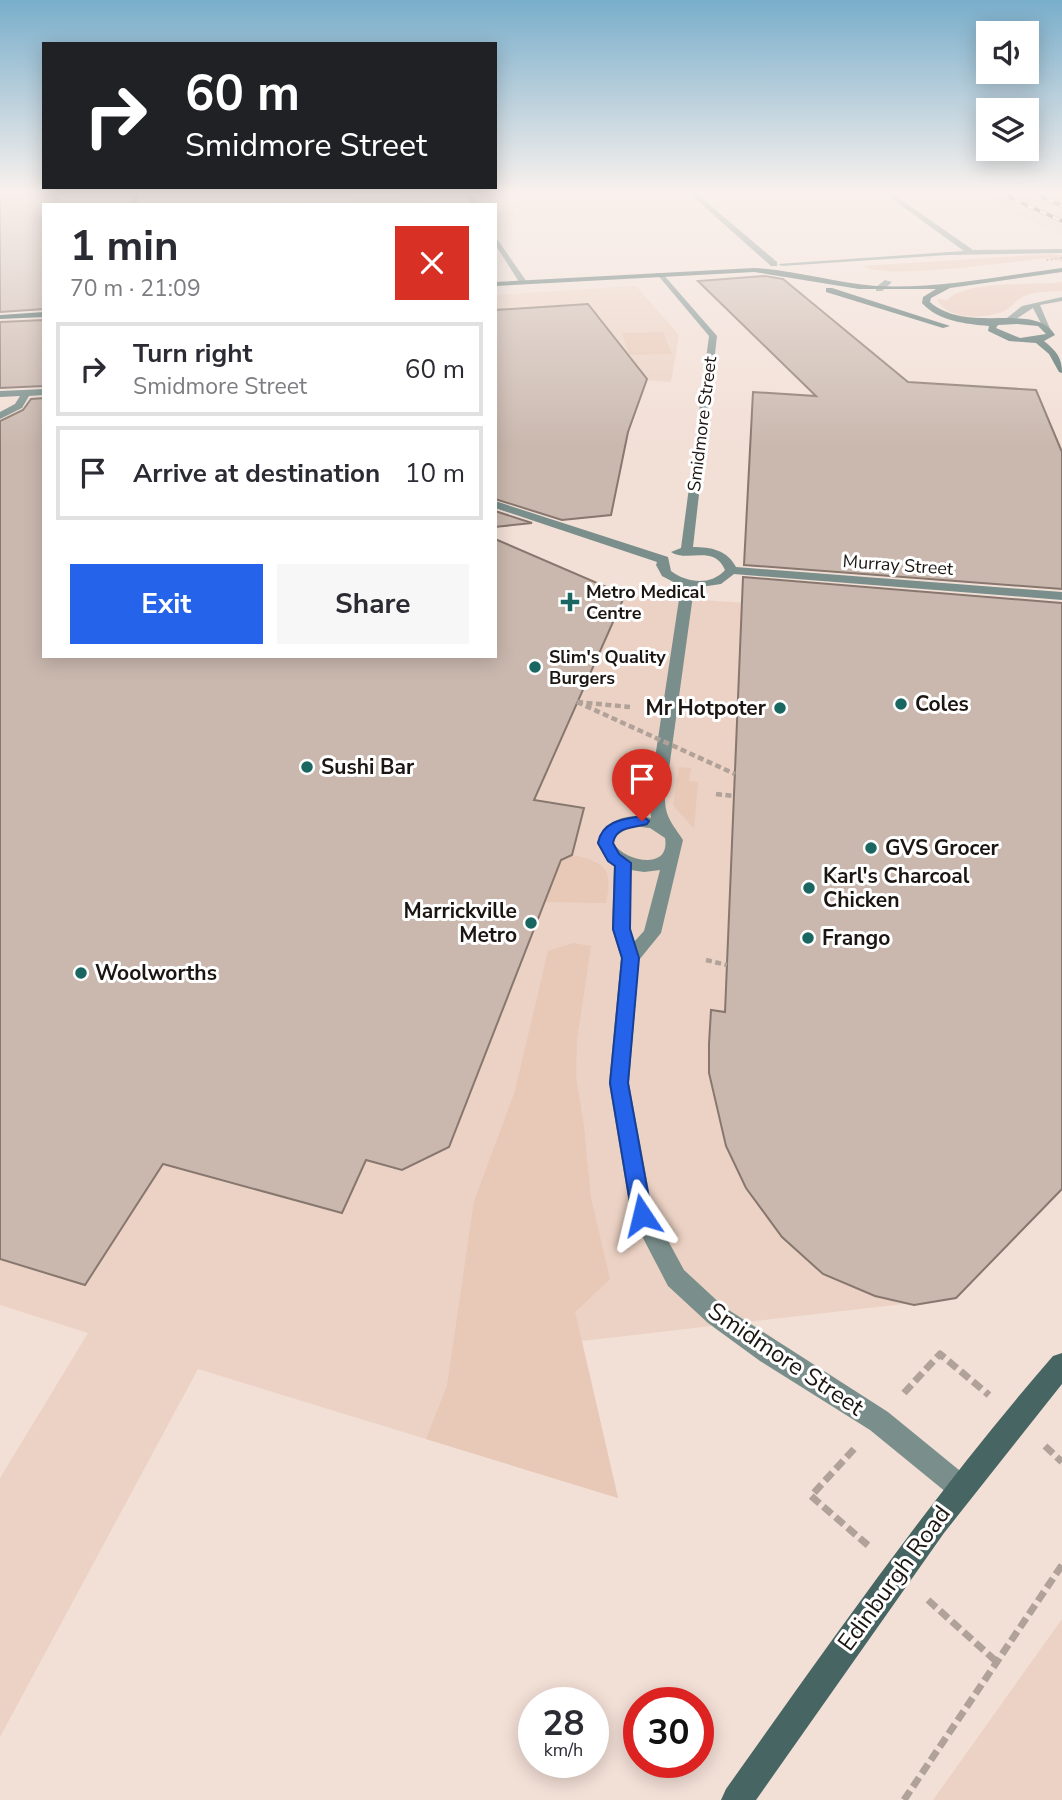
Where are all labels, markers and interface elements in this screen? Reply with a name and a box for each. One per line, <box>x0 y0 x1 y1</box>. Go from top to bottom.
map controls <box>976 21 1039 161</box>
button: sound <box>976 21 1039 84</box>
text: 60 m <box>185 60 300 127</box>
icon: right <box>70 70 161 161</box>
button: layers <box>976 98 1039 161</box>
text: Smidmore Street <box>185 124 427 167</box>
text: 1 min <box>70 218 179 275</box>
button: close <box>395 226 469 300</box>
text: 70 m · 21:09 <box>70 273 201 304</box>
text: Turn right <box>133 336 252 371</box>
icon: right <box>74 350 112 388</box>
text: 60 m <box>405 352 465 387</box>
street label: Smidmore Street <box>682 354 722 493</box>
text: Smidmore Street <box>133 371 307 402</box>
icon: arrive <box>74 454 112 492</box>
text: Arrive at destination <box>133 456 380 491</box>
text: 10 m <box>405 456 465 491</box>
street label: Murray Street <box>842 549 955 581</box>
button: Exit <box>70 564 263 644</box>
button: Share <box>277 564 469 644</box>
place label: Metro Medical Centre <box>586 580 705 625</box>
marker: Metro Medical Centre <box>560 592 580 612</box>
place label: Slim's Quality Burgers <box>549 645 666 690</box>
marker: Slim's Quality Burgers <box>527 659 543 675</box>
place label: Coles <box>915 690 969 718</box>
place label: Mr Hotpoter <box>645 694 767 722</box>
marker: Coles <box>893 696 909 712</box>
marker: Mr Hotpoter <box>772 700 788 716</box>
pin <box>612 749 672 821</box>
place label: Sushi Bar <box>321 753 415 781</box>
marker: Sushi Bar <box>299 759 315 775</box>
icon: arrive <box>623 760 661 798</box>
place label: GVS Grocer <box>885 834 1000 862</box>
marker: GVS Grocer <box>863 840 879 856</box>
place label: Karl's Charcoal Chicken <box>823 862 970 914</box>
marker: Karl's Charcoal Chicken <box>801 880 817 896</box>
place label: Marrickville Metro <box>404 897 517 949</box>
marker: Marrickville Metro <box>523 915 539 931</box>
place label: Frango <box>822 924 890 952</box>
marker: Frango <box>800 930 816 946</box>
place label: Woolworths <box>95 959 217 987</box>
marker: Woolworths <box>73 965 89 981</box>
position arrow <box>605 1178 679 1252</box>
street label: Smidmore Street <box>702 1295 871 1423</box>
street label: Edinburgh Road <box>830 1499 958 1657</box>
speed limit sign: 30 <box>623 1687 714 1778</box>
text: 28 <box>542 1700 585 1747</box>
text: km/h <box>544 1738 583 1762</box>

